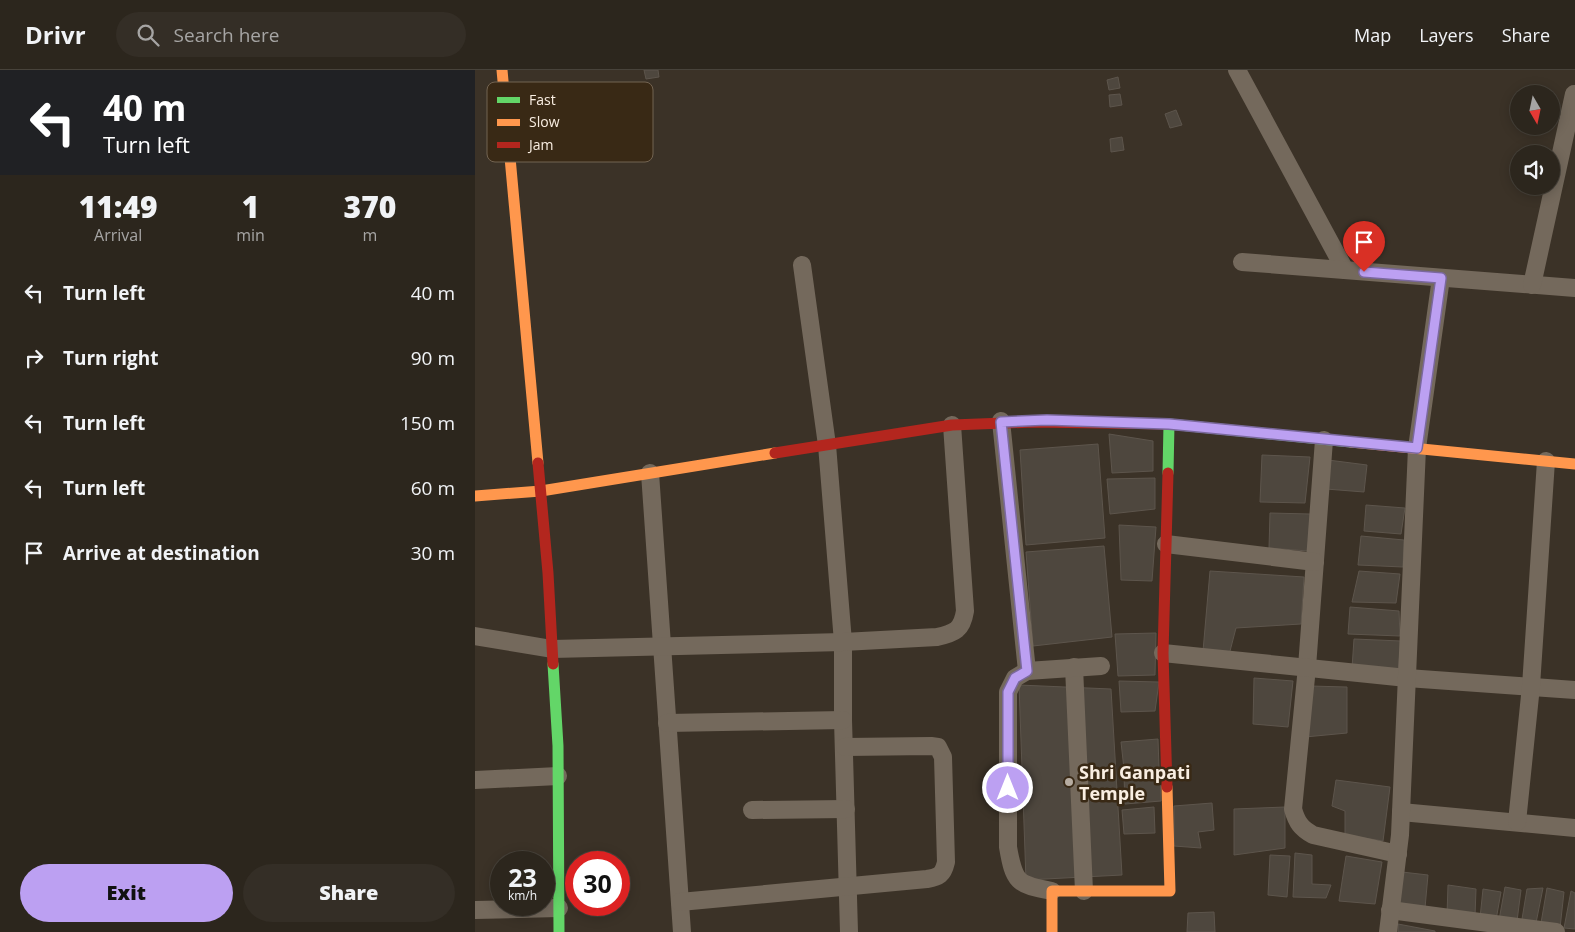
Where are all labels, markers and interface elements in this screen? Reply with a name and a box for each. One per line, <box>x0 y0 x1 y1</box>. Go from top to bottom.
search box <box>116 12 466 57</box>
text: Drivr <box>25 18 86 51</box>
icon: search <box>134 21 162 49</box>
text: Search here <box>174 22 279 48</box>
text: Map <box>1354 23 1391 47</box>
text: Layers <box>1419 23 1474 47</box>
text: Share <box>1502 23 1550 47</box>
legend <box>487 82 653 162</box>
text: 40 m <box>103 84 186 131</box>
north arrow <box>1510 85 1560 135</box>
map controls <box>1510 85 1560 195</box>
icon: left <box>20 90 85 155</box>
text: Fast <box>529 90 556 109</box>
text: Slow <box>529 112 560 131</box>
text: Turn left <box>103 129 190 159</box>
text: Jam <box>527 135 554 154</box>
button: sound <box>1510 145 1560 195</box>
text: 11:49 <box>79 186 158 227</box>
text: 1 <box>242 186 259 227</box>
text: 370 <box>344 186 396 227</box>
pin <box>1343 221 1385 272</box>
text: Arrival <box>94 224 142 246</box>
text: min <box>236 224 265 246</box>
text: m <box>363 224 377 246</box>
icon: arrive <box>1350 228 1378 256</box>
icon: left <box>20 279 48 307</box>
text: Turn left <box>63 280 145 306</box>
text: 40 m <box>411 280 455 306</box>
icon: right <box>20 344 48 372</box>
text: Turn right <box>63 345 158 371</box>
text: 90 m <box>411 345 455 371</box>
icon: left <box>20 409 48 437</box>
text: Turn left <box>63 410 145 436</box>
text: 150 m <box>400 410 455 436</box>
icon: left <box>20 474 48 502</box>
text: Turn left <box>63 475 145 501</box>
text: 60 m <box>411 475 455 501</box>
icon: arrive <box>20 539 48 567</box>
text: Arrive at destination <box>63 540 260 566</box>
text: 30 m <box>411 540 455 566</box>
place label: Shri Ganpati Temple <box>1079 760 1190 805</box>
position arrow <box>981 761 1033 813</box>
marker: Shri Ganpati Temple <box>1063 776 1075 788</box>
speed limit sign: 30 <box>565 851 630 916</box>
text: 23 <box>508 860 537 894</box>
button: Exit <box>20 864 233 922</box>
button: Share <box>243 864 455 922</box>
text: km/h <box>508 887 537 904</box>

